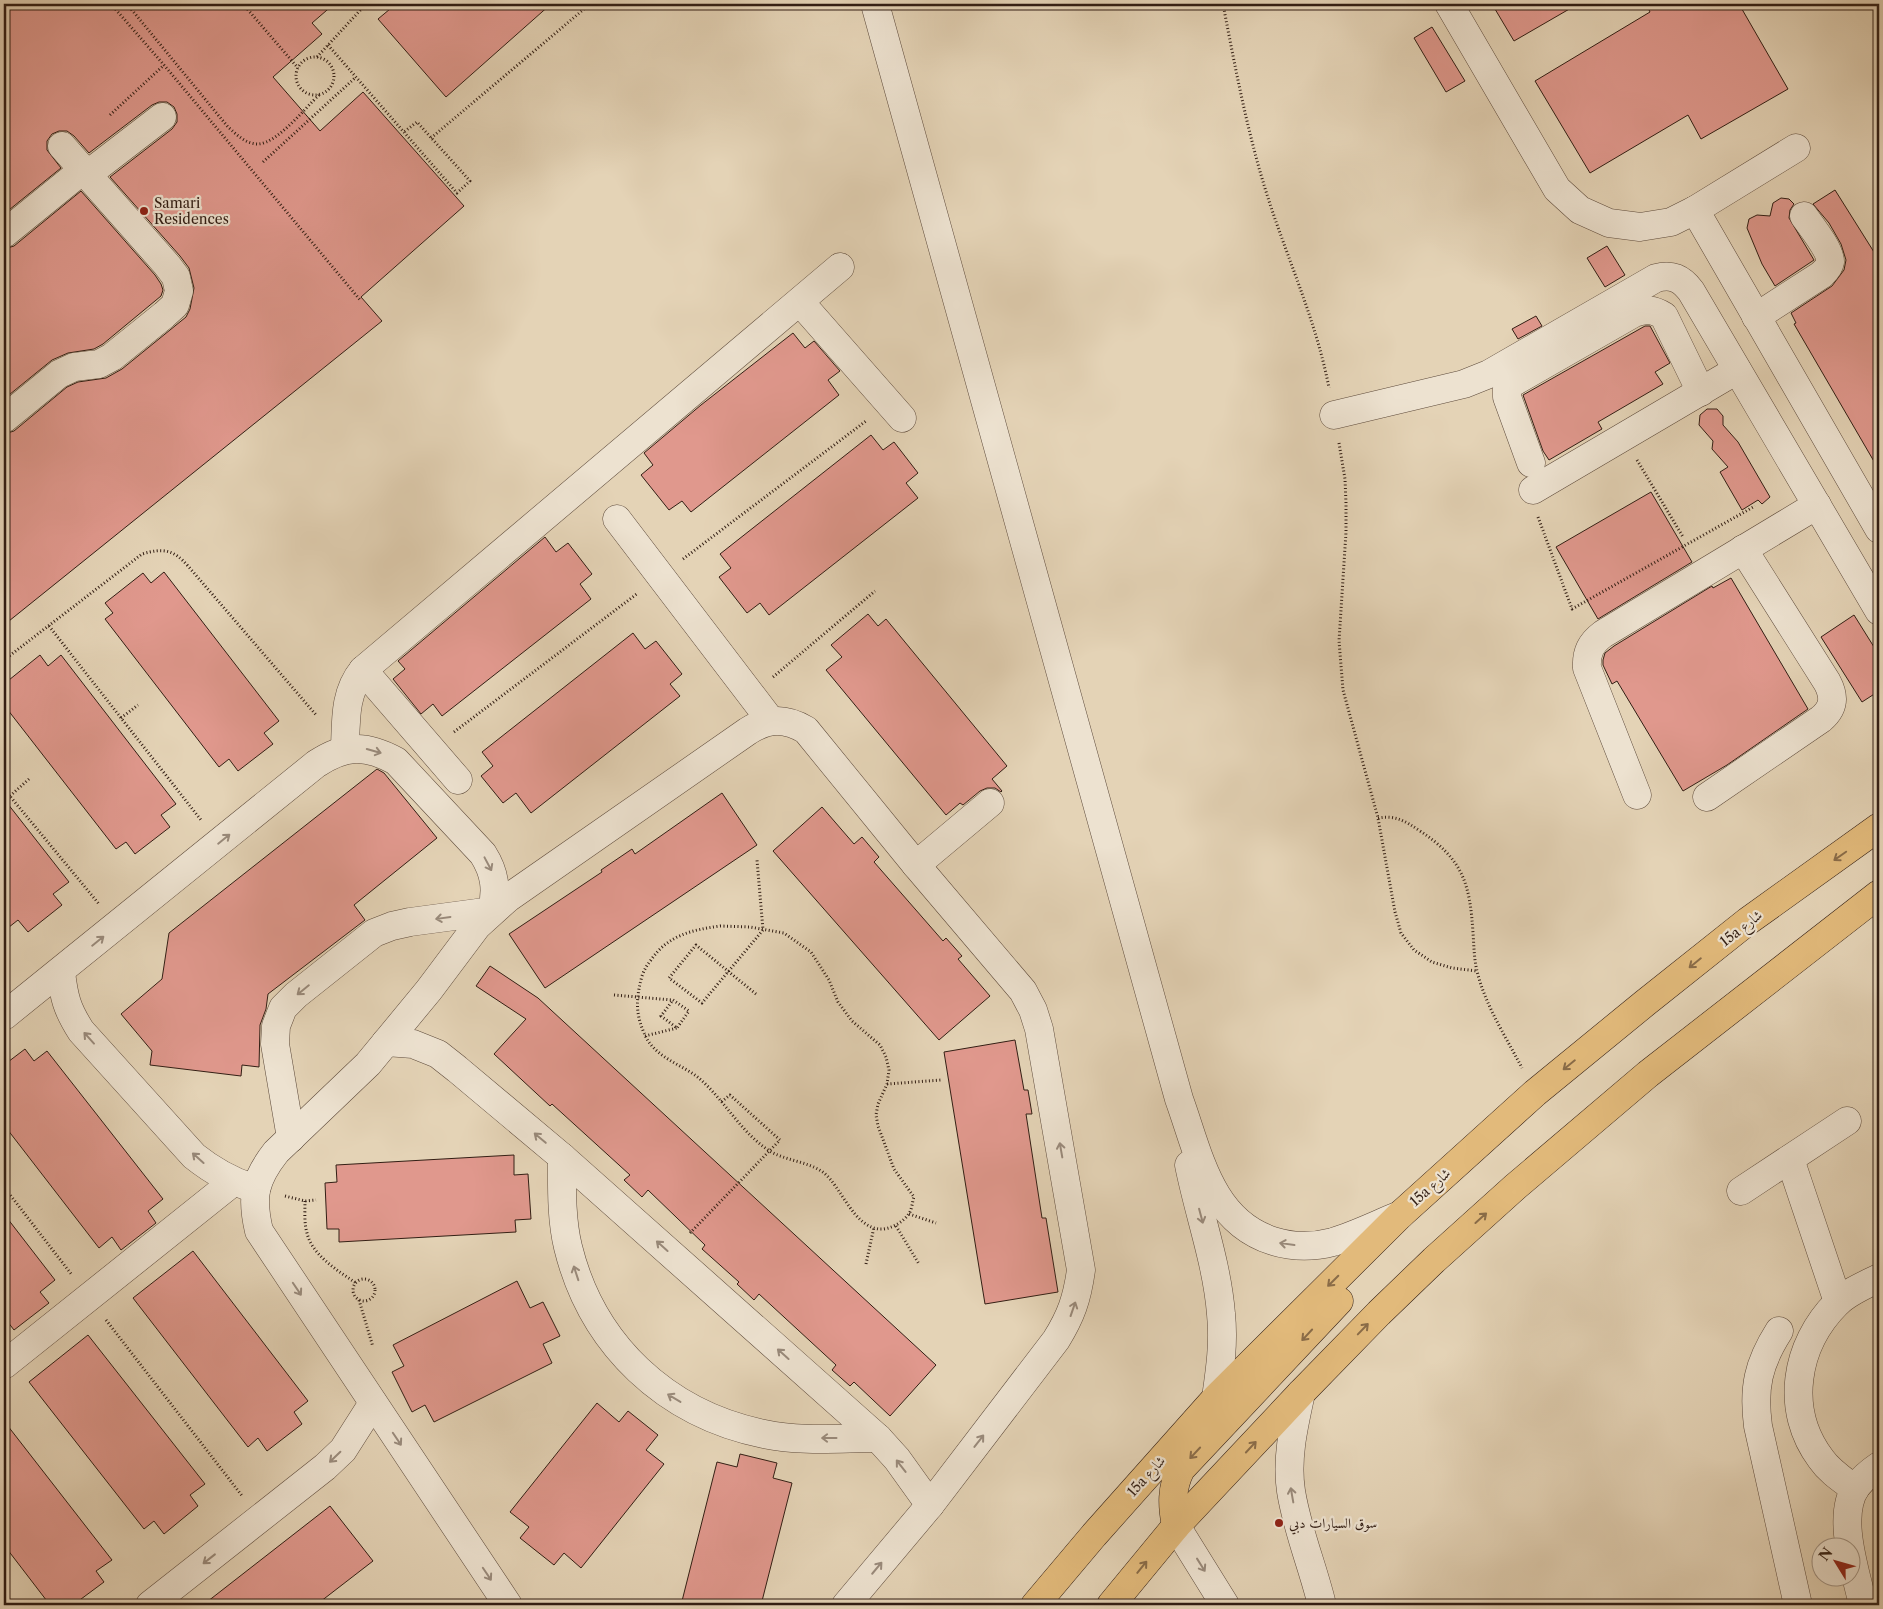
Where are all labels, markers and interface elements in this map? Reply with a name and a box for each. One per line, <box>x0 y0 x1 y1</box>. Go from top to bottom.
place label: Samari Residences <box>154 194 229 228</box>
marker: Samari Residences <box>138 205 150 217</box>
one-way arrow <box>365 747 381 757</box>
one-way arrow <box>218 833 231 844</box>
one-way arrow <box>1833 851 1847 861</box>
one-way arrow <box>483 856 493 871</box>
street label: 15a شارع <box>1716 906 1768 952</box>
one-way arrow <box>436 913 452 923</box>
one-way arrow <box>92 936 105 947</box>
one-way arrow <box>1689 958 1702 969</box>
one-way arrow <box>296 984 309 995</box>
one-way arrow <box>83 1032 94 1045</box>
one-way arrow <box>1563 1060 1576 1071</box>
one-way arrow <box>534 1133 547 1144</box>
one-way arrow <box>1055 1142 1065 1158</box>
one-way arrow <box>192 1153 205 1164</box>
street label: 15a شارع <box>1406 1164 1456 1212</box>
one-way arrow <box>1197 1207 1207 1223</box>
one-way arrow <box>1475 1212 1488 1223</box>
one-way arrow <box>1279 1239 1295 1249</box>
one-way arrow <box>656 1240 669 1252</box>
one-way arrow <box>571 1266 580 1281</box>
one-way arrow <box>1327 1275 1339 1287</box>
one-way arrow <box>292 1282 302 1296</box>
one-way arrow <box>1069 1302 1078 1318</box>
one-way arrow <box>1357 1323 1369 1335</box>
one-way arrow <box>1301 1329 1313 1341</box>
one-way arrow <box>777 1348 790 1360</box>
one-way arrow <box>668 1393 682 1403</box>
one-way arrow <box>392 1432 402 1446</box>
one-way arrow <box>821 1433 838 1443</box>
one-way arrow <box>973 1435 984 1448</box>
one-way arrow <box>1245 1440 1257 1453</box>
one-way arrow <box>1189 1447 1201 1459</box>
one-way arrow <box>329 1451 342 1463</box>
street label: 15a شارع <box>1123 1452 1171 1502</box>
one-way arrow <box>896 1459 907 1472</box>
one-way arrow <box>1287 1487 1297 1503</box>
place label: سوق السيارات دبي <box>1289 1514 1377 1535</box>
marker: سوق السيارات دبي <box>1273 1517 1285 1529</box>
north arrow <box>1810 1536 1860 1586</box>
text: N <box>1815 1544 1836 1564</box>
one-way arrow <box>203 1553 216 1564</box>
one-way arrow <box>1197 1558 1207 1572</box>
one-way arrow <box>1137 1561 1148 1574</box>
one-way arrow <box>871 1562 882 1575</box>
one-way arrow <box>482 1567 492 1581</box>

